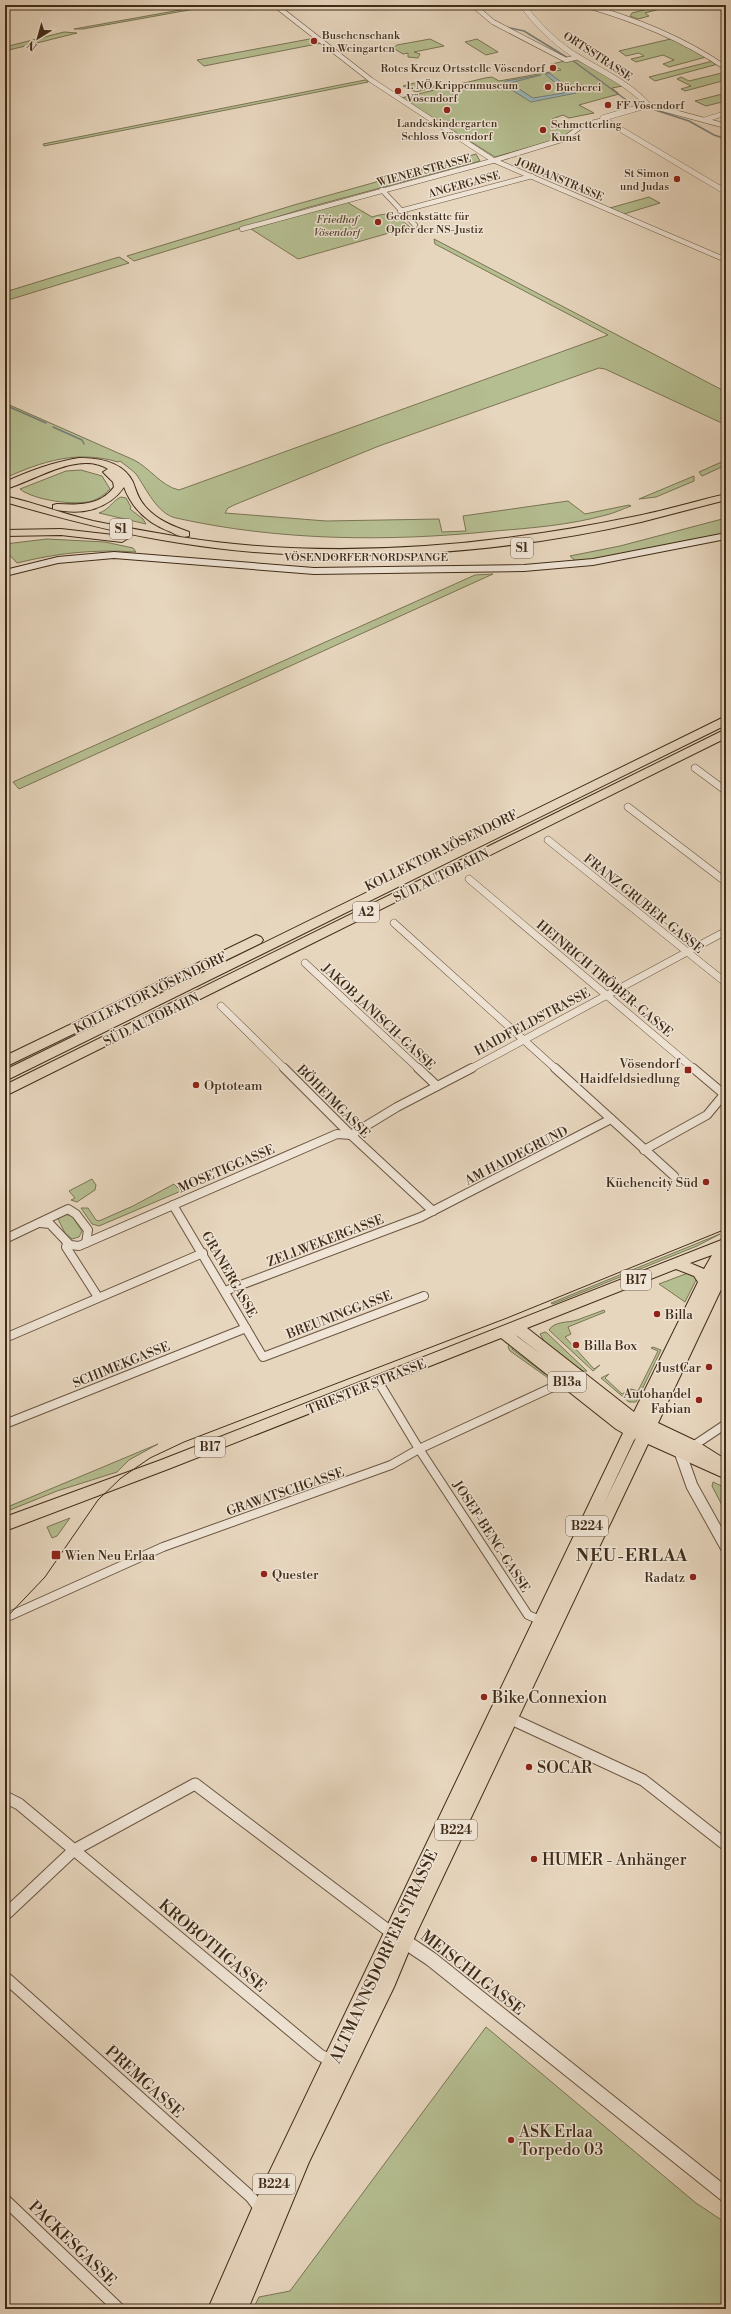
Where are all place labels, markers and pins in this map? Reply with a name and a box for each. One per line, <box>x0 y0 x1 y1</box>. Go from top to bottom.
place label: Buschenschank im Weingarten <box>321 29 401 56</box>
marker: Buschenschank im Weingarten <box>309 36 319 46</box>
place label: Rotes Kreuz Ortsstelle Vösendorf <box>380 62 546 76</box>
marker: Rotes Kreuz Ortsstelle Vösendorf <box>548 63 558 73</box>
place label: 1. NÖ Krippenmuseum Vösendorf <box>405 78 519 106</box>
place label: Bücherei <box>555 81 602 95</box>
marker: Bücherei <box>543 82 553 92</box>
marker: 1. NÖ Krippenmuseum Vösendorf <box>393 86 403 96</box>
place label: FF Vösendorf <box>616 99 685 113</box>
marker: FF Vösendorf <box>603 100 613 110</box>
marker: Landeskindergarten Schloss Vösendorf <box>442 105 452 115</box>
place label: Landeskindergarten Schloss Vösendorf <box>397 117 498 144</box>
place label: Schmetterling Kunst <box>551 118 622 145</box>
marker: Schmetterling Kunst <box>538 125 548 135</box>
place label: St Simon und Judas <box>620 167 669 194</box>
marker: St Simon und Judas <box>672 174 682 184</box>
place label: Gedenkstätte für Opfer der NS-Justiz <box>386 210 483 237</box>
marker: Gedenkstätte für Opfer der NS-Justiz <box>373 217 383 227</box>
place label: Vösendorf Haidfeldsiedlung <box>579 1056 681 1087</box>
marker: Vösendorf Haidfeldsiedlung <box>683 1065 693 1075</box>
place label: Optoteam <box>204 1078 263 1094</box>
marker: Optoteam <box>191 1080 201 1090</box>
place label: Küchencity Süd <box>606 1175 699 1191</box>
marker: Küchencity Süd <box>701 1177 711 1187</box>
place label: Billa <box>664 1307 693 1323</box>
marker: Billa <box>652 1309 662 1319</box>
place label: Billa Box <box>583 1338 638 1354</box>
marker: Billa Box <box>571 1340 581 1350</box>
place label: JustCar <box>656 1360 701 1376</box>
marker: JustCar <box>704 1362 714 1372</box>
place label: Autohandel Fabian <box>622 1386 691 1417</box>
marker: Autohandel Fabian <box>694 1395 704 1405</box>
place label: Wien Neu Erlaa <box>64 1548 156 1564</box>
marker: Wien Neu Erlaa <box>50 1549 62 1561</box>
place label: Quester <box>272 1567 319 1583</box>
marker: Quester <box>259 1569 269 1579</box>
place label: Radatz <box>644 1570 685 1586</box>
marker: Radatz <box>688 1572 698 1582</box>
place label: Bike Connexion <box>491 1688 608 1708</box>
marker: Bike Connexion <box>479 1692 489 1702</box>
place label: SOCAR <box>537 1758 593 1778</box>
marker: SOCAR <box>524 1762 534 1772</box>
place label: HUMER - Anhänger <box>542 1850 687 1870</box>
marker: HUMER - Anhänger <box>529 1854 539 1864</box>
place label: ASK Erlaa Torpedo 03 <box>518 2122 603 2160</box>
marker: ASK Erlaa Torpedo 03 <box>506 2135 516 2145</box>

